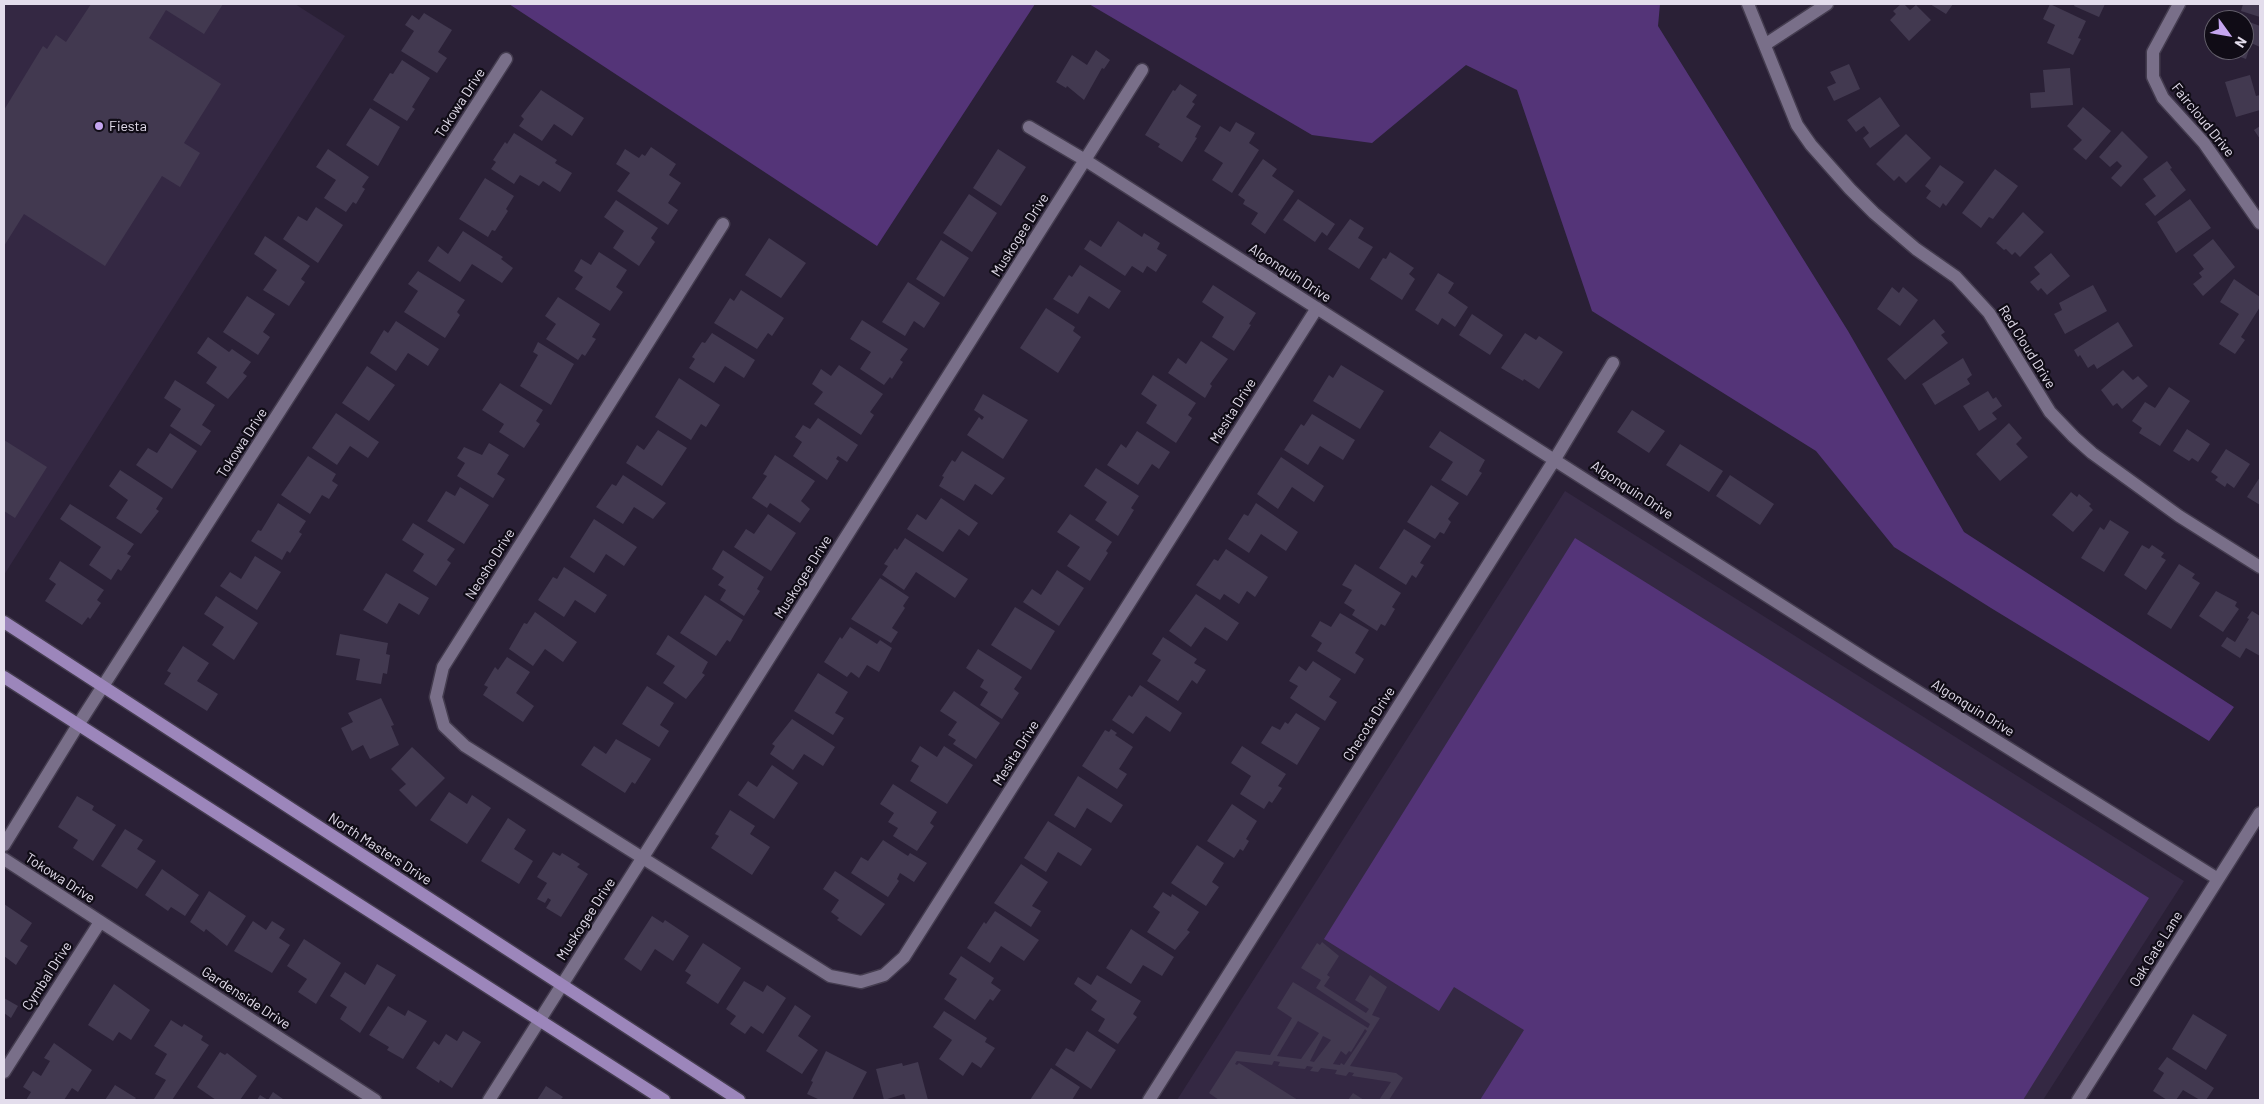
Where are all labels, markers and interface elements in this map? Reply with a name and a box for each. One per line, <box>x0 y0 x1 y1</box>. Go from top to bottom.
north arrow <box>2204 10 2254 60</box>
text: N <box>2232 34 2251 51</box>
street label: Tokowa Drive <box>431 65 489 141</box>
street label: Faircloud Drive <box>2168 80 2238 160</box>
place label: Fiesta <box>109 118 147 134</box>
marker: Fiesta <box>93 120 105 132</box>
street label: Muskogee Drive <box>988 190 1052 280</box>
street label: Algonquin Drive <box>1246 240 1334 306</box>
street label: Red Cloud Drive <box>1995 302 2059 392</box>
street label: Mesita Drive <box>1206 375 1260 447</box>
street label: Tokowa Drive <box>213 405 271 481</box>
street label: Algonquin Drive <box>1588 457 1676 523</box>
street label: Neosho Drive <box>462 525 518 603</box>
street label: Muskogee Drive <box>771 532 835 622</box>
street label: Algonquin Drive <box>1928 676 2018 740</box>
street label: Checota Drive <box>1340 684 1398 764</box>
street label: Mesita Drive <box>989 717 1043 789</box>
street label: North Masters Drive <box>325 809 435 889</box>
street label: Tokowa Drive <box>22 849 98 907</box>
street label: Muskogee Drive <box>553 875 619 963</box>
street label: Oak Gate Lane <box>2126 908 2186 990</box>
street label: Cymbal Drive <box>19 938 75 1014</box>
street label: Gardenside Drive <box>198 963 294 1033</box>

